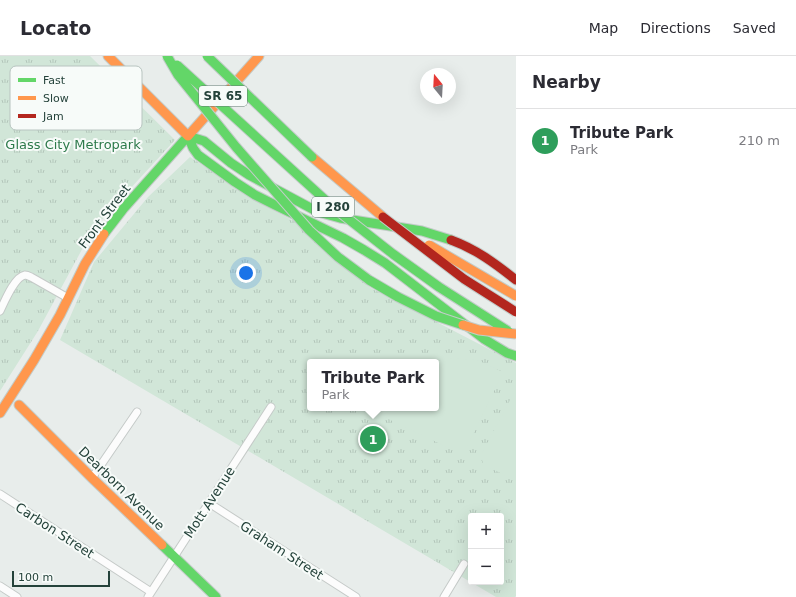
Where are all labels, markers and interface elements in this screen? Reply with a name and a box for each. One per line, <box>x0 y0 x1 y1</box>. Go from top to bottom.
text: Locato <box>20 17 91 39</box>
text: Map <box>589 20 618 36</box>
text: Directions <box>640 20 711 36</box>
text: Saved <box>733 20 776 36</box>
legend <box>10 66 142 130</box>
north arrow <box>420 68 456 104</box>
text: Nearby <box>532 72 601 92</box>
text: Fast <box>43 74 66 87</box>
road number: SR 65 <box>199 86 247 106</box>
text: Slow <box>43 92 69 105</box>
text: Jam <box>42 110 64 123</box>
text: Tribute Park <box>570 124 673 142</box>
text: 1 <box>540 133 550 148</box>
text: 210 m <box>738 133 780 148</box>
park label: Glass City Metropark <box>5 137 141 152</box>
text: Park <box>570 142 598 157</box>
street label: Front Street <box>75 181 133 251</box>
road number: I 280 <box>312 197 354 217</box>
your location <box>236 263 256 283</box>
popup <box>307 359 439 411</box>
text: Tribute Park <box>321 369 425 387</box>
text: Park <box>321 387 350 402</box>
pin: 1 <box>360 424 386 454</box>
street label: Dearborn Avenue <box>76 444 168 533</box>
street label: Mott Avenue <box>181 464 238 541</box>
street label: Carbon Street <box>13 499 97 561</box>
map controls <box>468 513 504 585</box>
button: + <box>468 513 504 549</box>
street label: Graham Street <box>237 518 326 583</box>
button: − <box>468 549 504 585</box>
scale bar <box>12 569 110 588</box>
text: 100 m <box>18 571 53 584</box>

